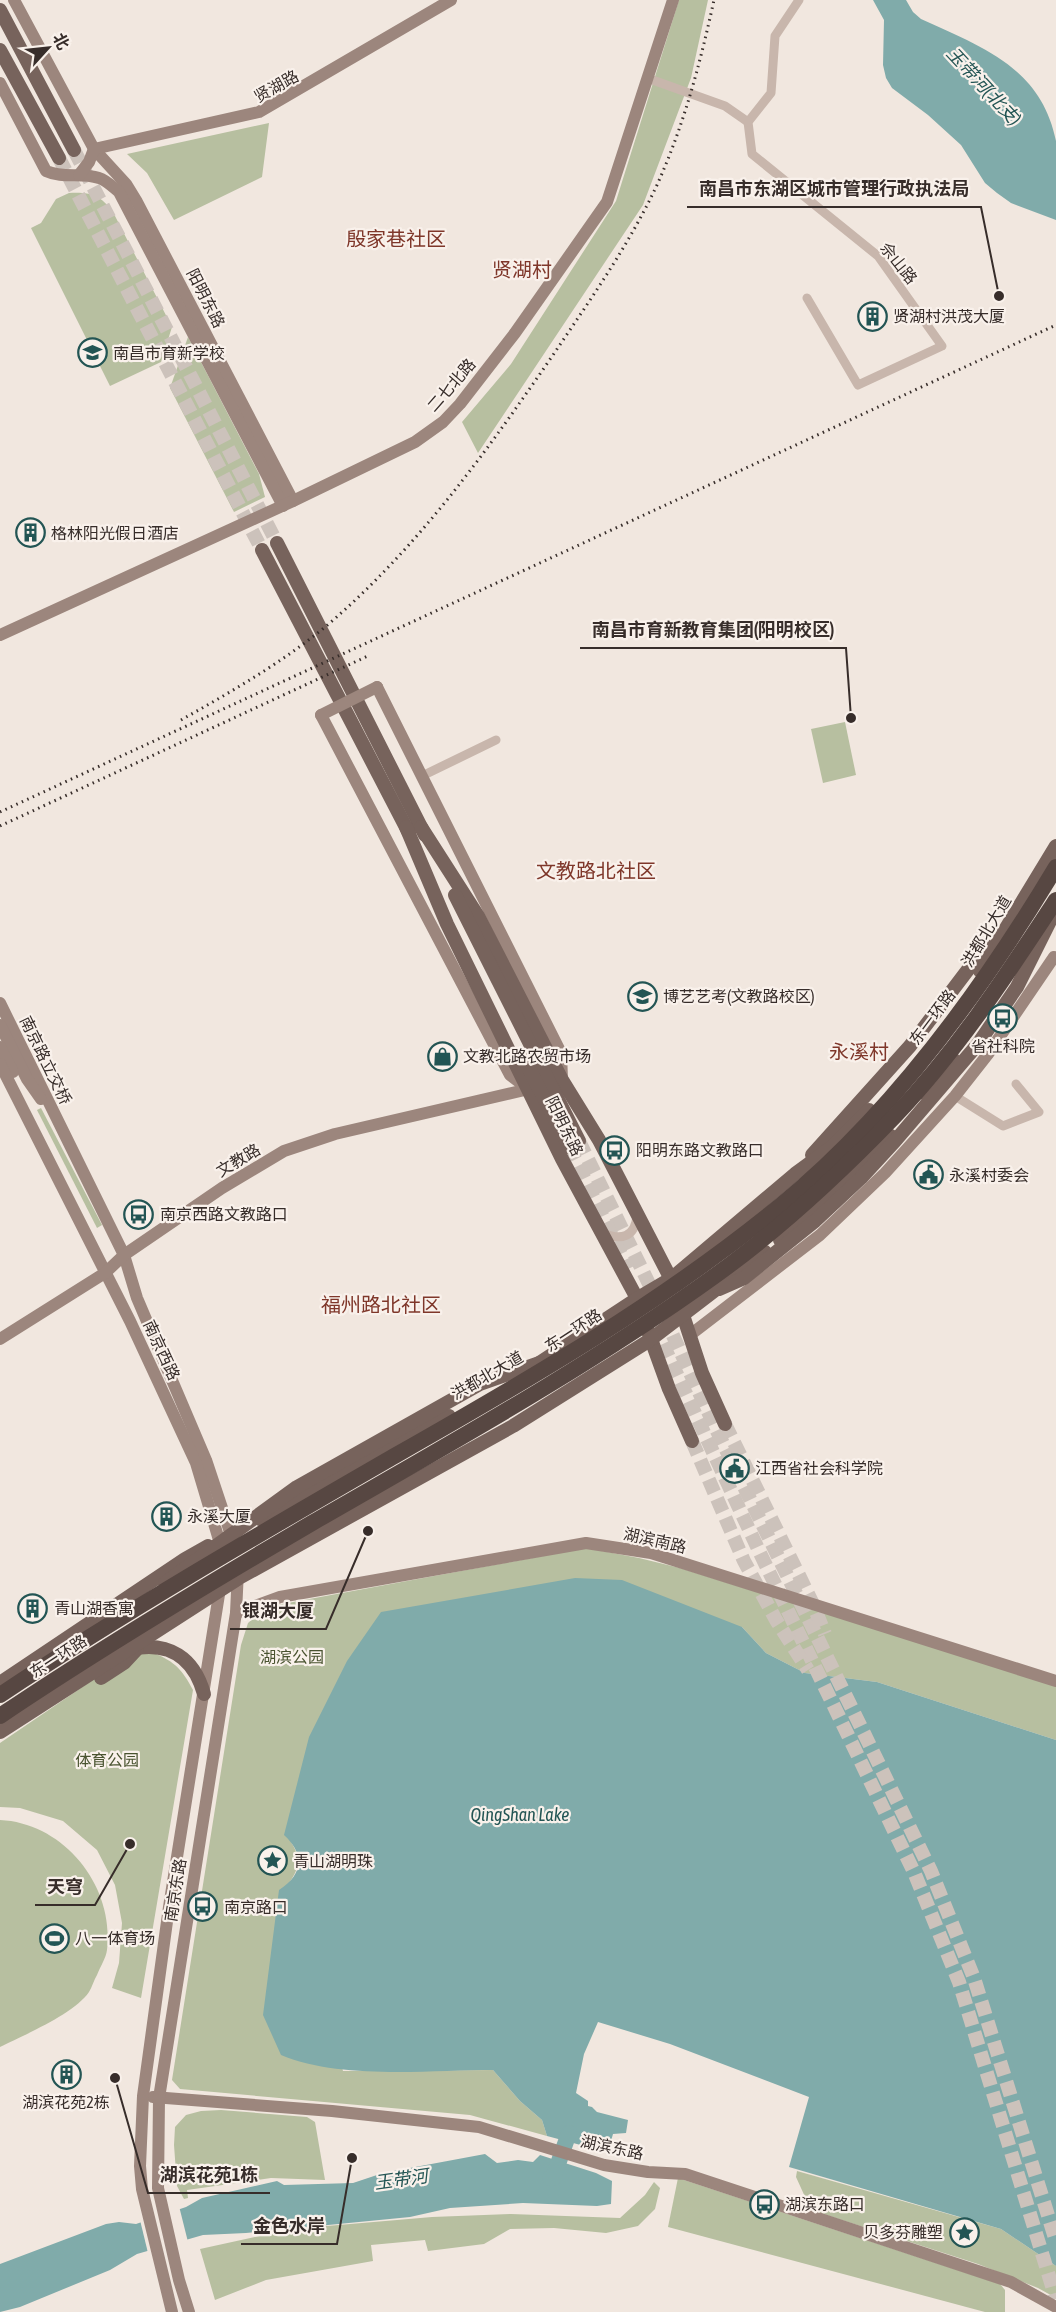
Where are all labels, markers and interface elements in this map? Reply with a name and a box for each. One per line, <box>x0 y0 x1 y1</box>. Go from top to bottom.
north arrow <box>18 18 78 78</box>
text: 北 <box>50 30 73 52</box>
water label: 玉带河(北支) <box>943 43 1025 129</box>
street label: 贤湖路 <box>251 66 301 106</box>
callout: 南昌市东湖区城市管理行政执法局 <box>687 171 981 207</box>
text: 南昌市东湖区城市管理行政执法局 <box>699 178 969 199</box>
district label: 殷家巷社区 <box>346 227 446 250</box>
street label: 佘山路 <box>877 239 921 287</box>
district label: 贤湖村 <box>492 258 552 281</box>
street label: 阳明东路 <box>183 265 229 331</box>
building icon: 贤湖村洪茂大厦 <box>856 300 888 332</box>
place label: 贤湖村洪茂大厦 <box>893 307 1005 325</box>
school or university icon: 南昌市育新学校 <box>76 337 108 369</box>
place label: 南昌市育新学校 <box>113 344 225 362</box>
street label: 二七北路 <box>423 355 479 415</box>
building icon: 格林阳光假日酒店 <box>14 517 46 549</box>
place label: 格林阳光假日酒店 <box>51 524 179 542</box>
callout: 南昌市育新教育集团(阳明校区) <box>580 612 846 648</box>
text: 南昌市育新教育集团(阳明校区) <box>592 619 834 640</box>
district label: 文教路北社区 <box>536 859 656 882</box>
street label: 洪都北大道 <box>958 892 1014 970</box>
school or university icon: 博艺艺考(文教路校区) <box>626 980 658 1012</box>
street label: 东一环路 <box>906 986 958 1048</box>
place label: 博艺艺考(文教路校区) <box>663 987 815 1006</box>
bus stop icon: 省社科院 <box>987 1002 1019 1034</box>
street label: 南京路立交桥 <box>17 1013 75 1107</box>
place label: 省社科院 <box>971 1037 1035 1055</box>
shop icon: 文教北路农贸市场 <box>426 1040 458 1072</box>
district label: 永溪村 <box>829 1040 889 1063</box>
place label: 文教北路农贸市场 <box>463 1047 591 1065</box>
street label: 阳明东路 <box>543 1093 587 1159</box>
bus stop icon: 阳明东路文教路口 <box>599 1134 631 1166</box>
street label: 文教路 <box>213 1140 263 1180</box>
place label: 阳明东路文教路口 <box>636 1141 764 1159</box>
public building icon: 永溪村委会 <box>912 1159 944 1191</box>
place label: 永溪村委会 <box>949 1166 1029 1184</box>
bus stop icon: 南京西路文教路口 <box>123 1198 155 1230</box>
place label: 南京西路文教路口 <box>160 1205 288 1223</box>
district label: 福州路北社区 <box>321 1293 441 1316</box>
street label: 东一环路 <box>541 1305 605 1355</box>
street label: 南京西路 <box>140 1317 184 1383</box>
street label: 洪都北大道 <box>448 1347 526 1403</box>
public building icon: 江西省社会科学院 <box>718 1452 750 1484</box>
place label: 江西省社会科学院 <box>755 1459 883 1477</box>
building icon: 永溪大厦 <box>150 1500 182 1532</box>
place label: 永溪大厦 <box>187 1507 251 1525</box>
street label: 湖滨南路 <box>622 1524 688 1556</box>
building icon: 青山湖香寓 <box>17 1592 49 1624</box>
callout: 银湖大厦 <box>230 1593 326 1629</box>
place label: 青山湖香寓 <box>54 1599 134 1617</box>
text: 银湖大厦 <box>242 1600 314 1621</box>
street label: 东一环路 <box>26 1631 90 1681</box>
park label: 湖滨公园 <box>260 1648 324 1666</box>
park label: 体育公园 <box>75 1751 139 1769</box>
water label: QingShan Lake <box>471 1804 569 1825</box>
place icon: 青山湖明珠 <box>256 1845 288 1877</box>
place label: 青山湖明珠 <box>293 1852 373 1870</box>
street label: 南京东路 <box>161 1857 189 1923</box>
callout: 天穹 <box>35 1869 95 1905</box>
text: 天穹 <box>47 1876 83 1897</box>
bus stop icon: 南京路口 <box>187 1891 219 1923</box>
place label: 南京路口 <box>224 1898 288 1916</box>
sports icon: 八一体育场 <box>38 1922 70 1954</box>
place label: 八一体育场 <box>75 1929 155 1947</box>
building icon: 湖滨花苑2栋 <box>50 2058 82 2090</box>
place label: 湖滨花苑2栋 <box>22 2093 110 2111</box>
street label: 湖滨东路 <box>579 2132 645 2162</box>
callout: 湖滨花苑1栋 <box>148 2157 270 2193</box>
text: 湖滨花苑1栋 <box>160 2164 258 2185</box>
water label: 玉带河 <box>373 2164 432 2193</box>
bus stop icon: 湖滨东路口 <box>748 2188 780 2220</box>
place label: 湖滨东路口 <box>785 2195 865 2213</box>
callout: 金色水岸 <box>241 2208 337 2244</box>
text: 金色水岸 <box>253 2215 325 2236</box>
place icon: 贝多芬雕塑 <box>948 2216 980 2248</box>
place label: 贝多芬雕塑 <box>863 2223 943 2241</box>

